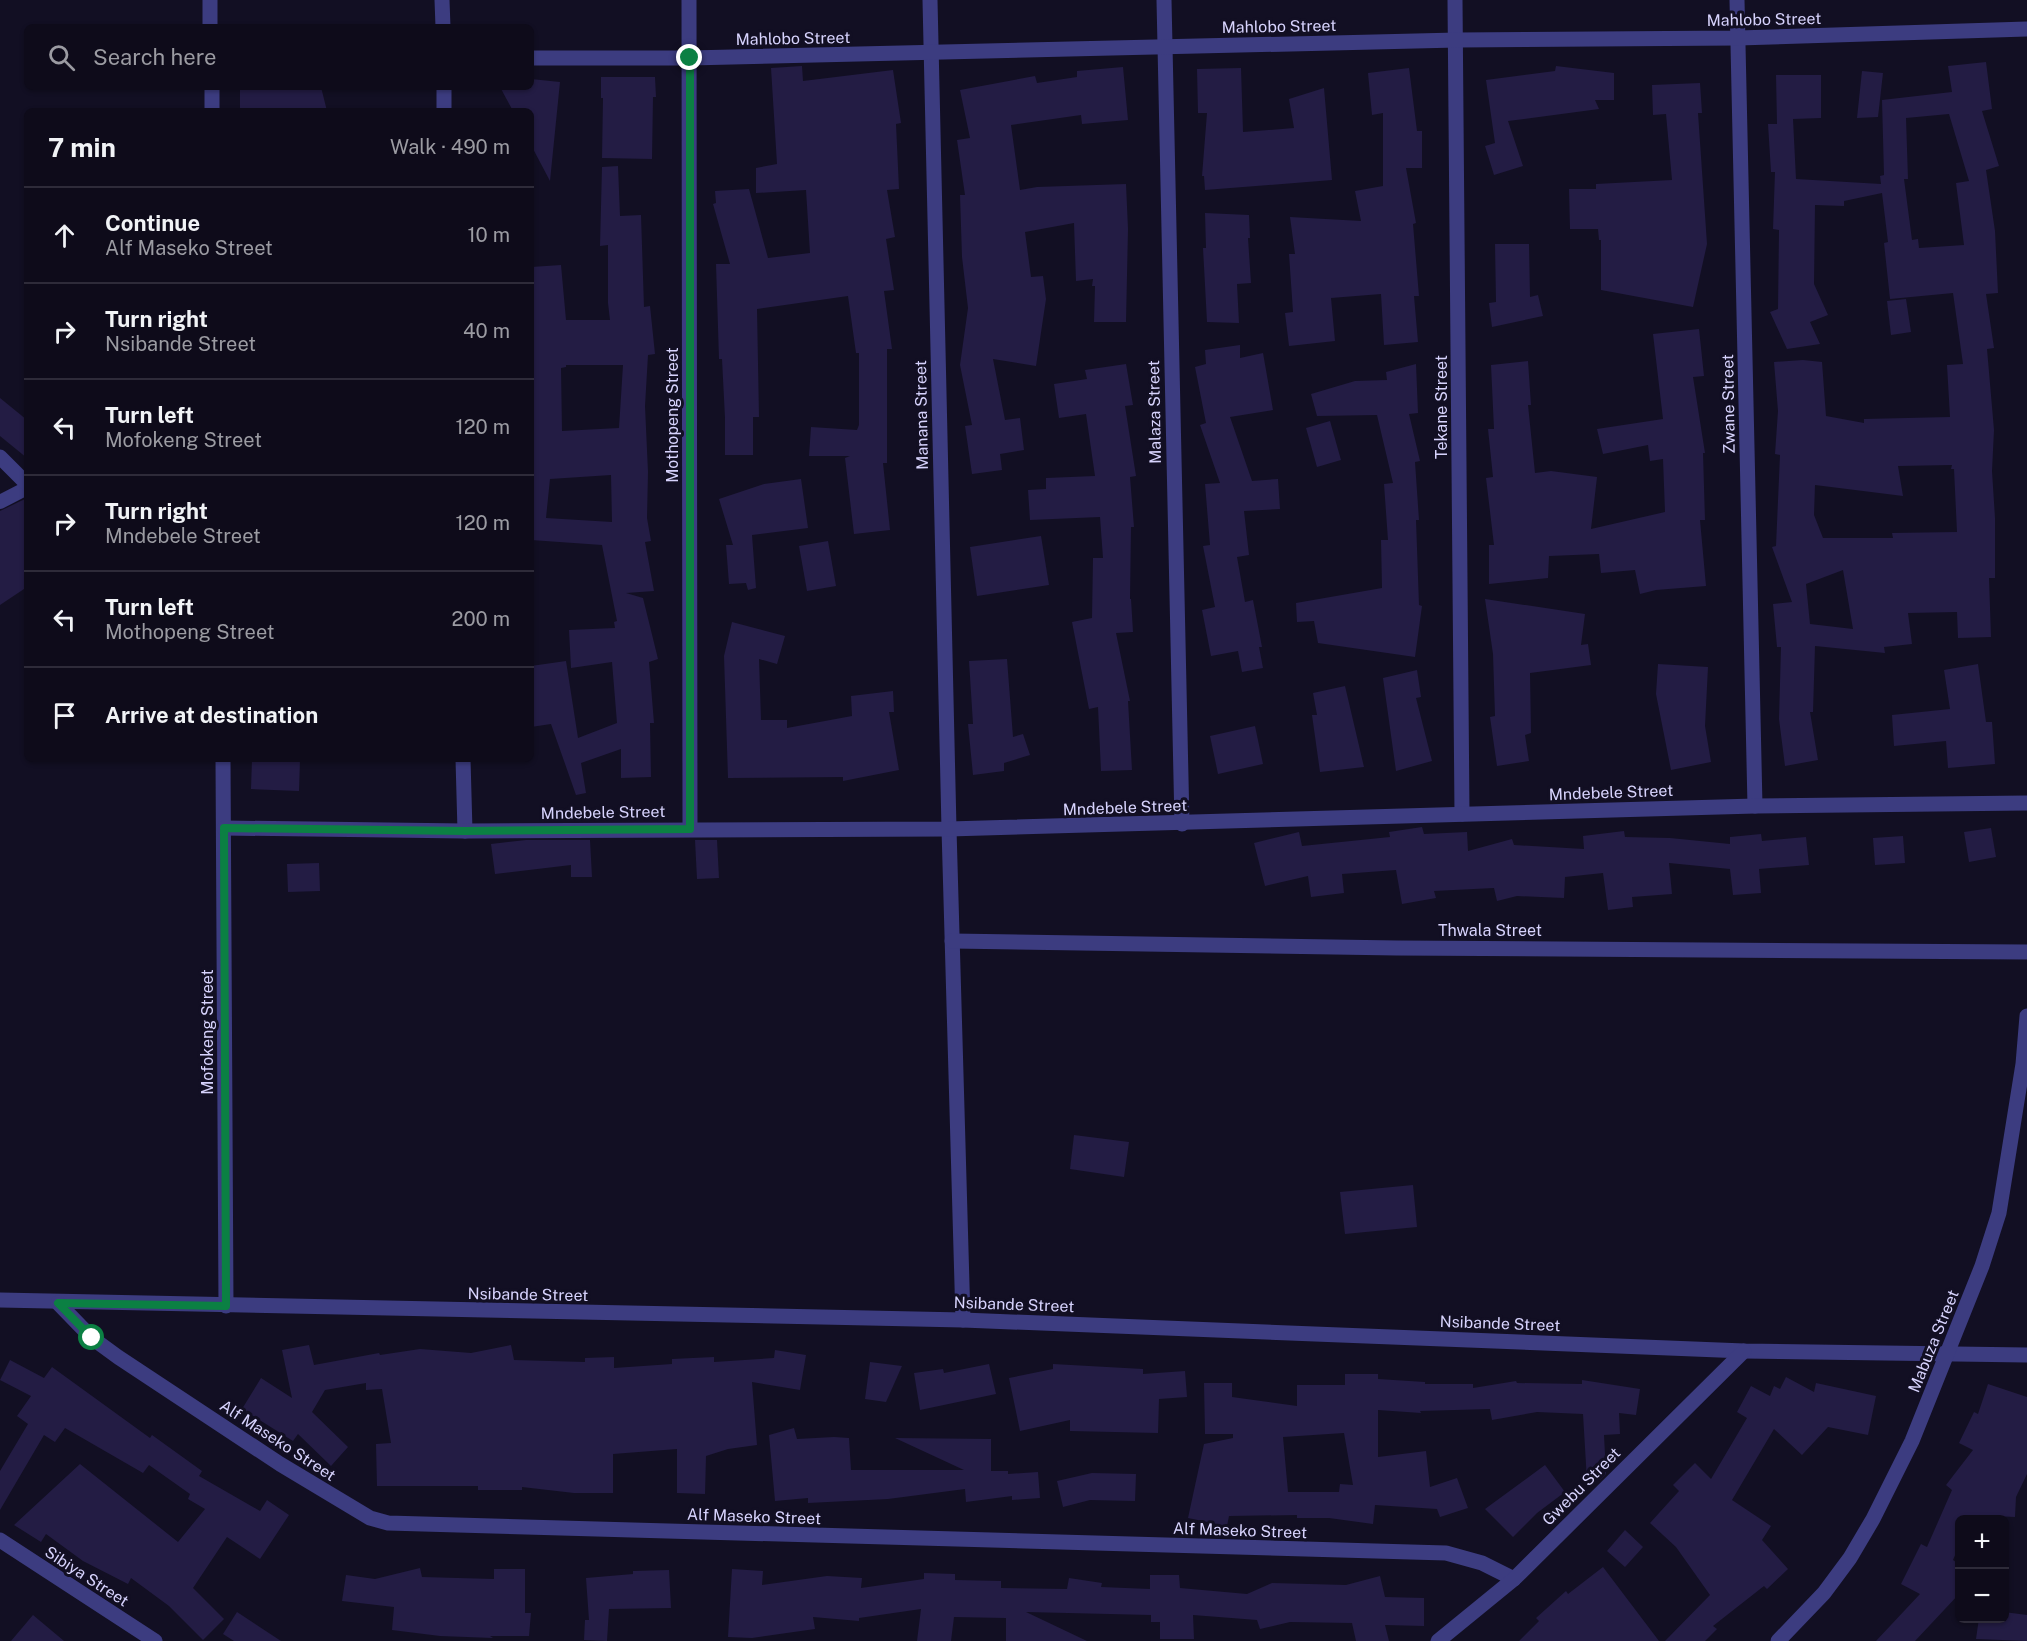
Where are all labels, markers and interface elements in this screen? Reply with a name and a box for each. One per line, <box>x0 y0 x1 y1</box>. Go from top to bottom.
street label: Mahlobo Street <box>1706 9 1822 30</box>
street label: Mahlobo Street <box>1221 16 1337 37</box>
search box <box>24 24 534 90</box>
street label: Mahlobo Street <box>735 28 851 49</box>
icon: search <box>45 41 78 74</box>
text: Search here <box>93 44 217 70</box>
route end <box>676 44 702 70</box>
text: 7 min <box>48 132 116 163</box>
text: Walk · 490 m <box>390 135 510 159</box>
text: Continue <box>105 210 200 236</box>
icon: ahead <box>48 219 81 252</box>
text: 10 m <box>467 223 510 247</box>
text: Alf Maseko Street <box>105 236 273 260</box>
text: Turn right <box>105 306 208 332</box>
icon: right <box>48 315 81 348</box>
text: 40 m <box>463 319 510 343</box>
text: Nsibande Street <box>105 332 256 356</box>
street label: Mothopeng Street <box>663 347 682 483</box>
street label: Zwane Street <box>1718 354 1739 454</box>
street label: Tekane Street <box>1432 355 1451 459</box>
street label: Manana Street <box>911 360 932 470</box>
street label: Malaza Street <box>1144 360 1165 464</box>
text: Turn left <box>105 402 194 428</box>
icon: left <box>48 411 81 444</box>
text: 120 m <box>456 415 510 439</box>
text: Mofokeng Street <box>105 428 262 452</box>
text: Turn right <box>105 498 208 524</box>
icon: right <box>48 507 81 540</box>
text: 120 m <box>456 511 510 535</box>
text: Mndebele Street <box>105 524 261 548</box>
text: Turn left <box>105 594 194 620</box>
icon: left <box>48 603 81 636</box>
text: 200 m <box>452 607 510 631</box>
text: Mothopeng Street <box>105 620 275 644</box>
icon: arrive <box>48 699 81 732</box>
text: Arrive at destination <box>105 702 318 728</box>
street label: Mndebele Street <box>1548 781 1674 804</box>
street label: Mndebele Street <box>1062 796 1188 819</box>
street label: Mndebele Street <box>541 802 665 823</box>
street label: Thwala Street <box>1438 921 1542 940</box>
street label: Mofokeng Street <box>198 969 217 1095</box>
street label: Nsibande Street <box>467 1284 589 1305</box>
street label: Mabuza Street <box>1904 1287 1963 1395</box>
street label: Nsibande Street <box>953 1293 1075 1316</box>
street label: Nsibande Street <box>1439 1312 1561 1335</box>
route start <box>78 1324 104 1350</box>
street label: Alf Maseko Street <box>216 1396 339 1485</box>
street label: Gwebu Street <box>1538 1443 1624 1529</box>
street label: Alf Maseko Street <box>687 1505 821 1528</box>
map controls <box>1955 1515 2009 1623</box>
button: + <box>1955 1515 2009 1569</box>
street label: Alf Maseko Street <box>1173 1519 1307 1542</box>
street label: Sibiya Street <box>41 1542 132 1611</box>
button: − <box>1955 1569 2009 1623</box>

